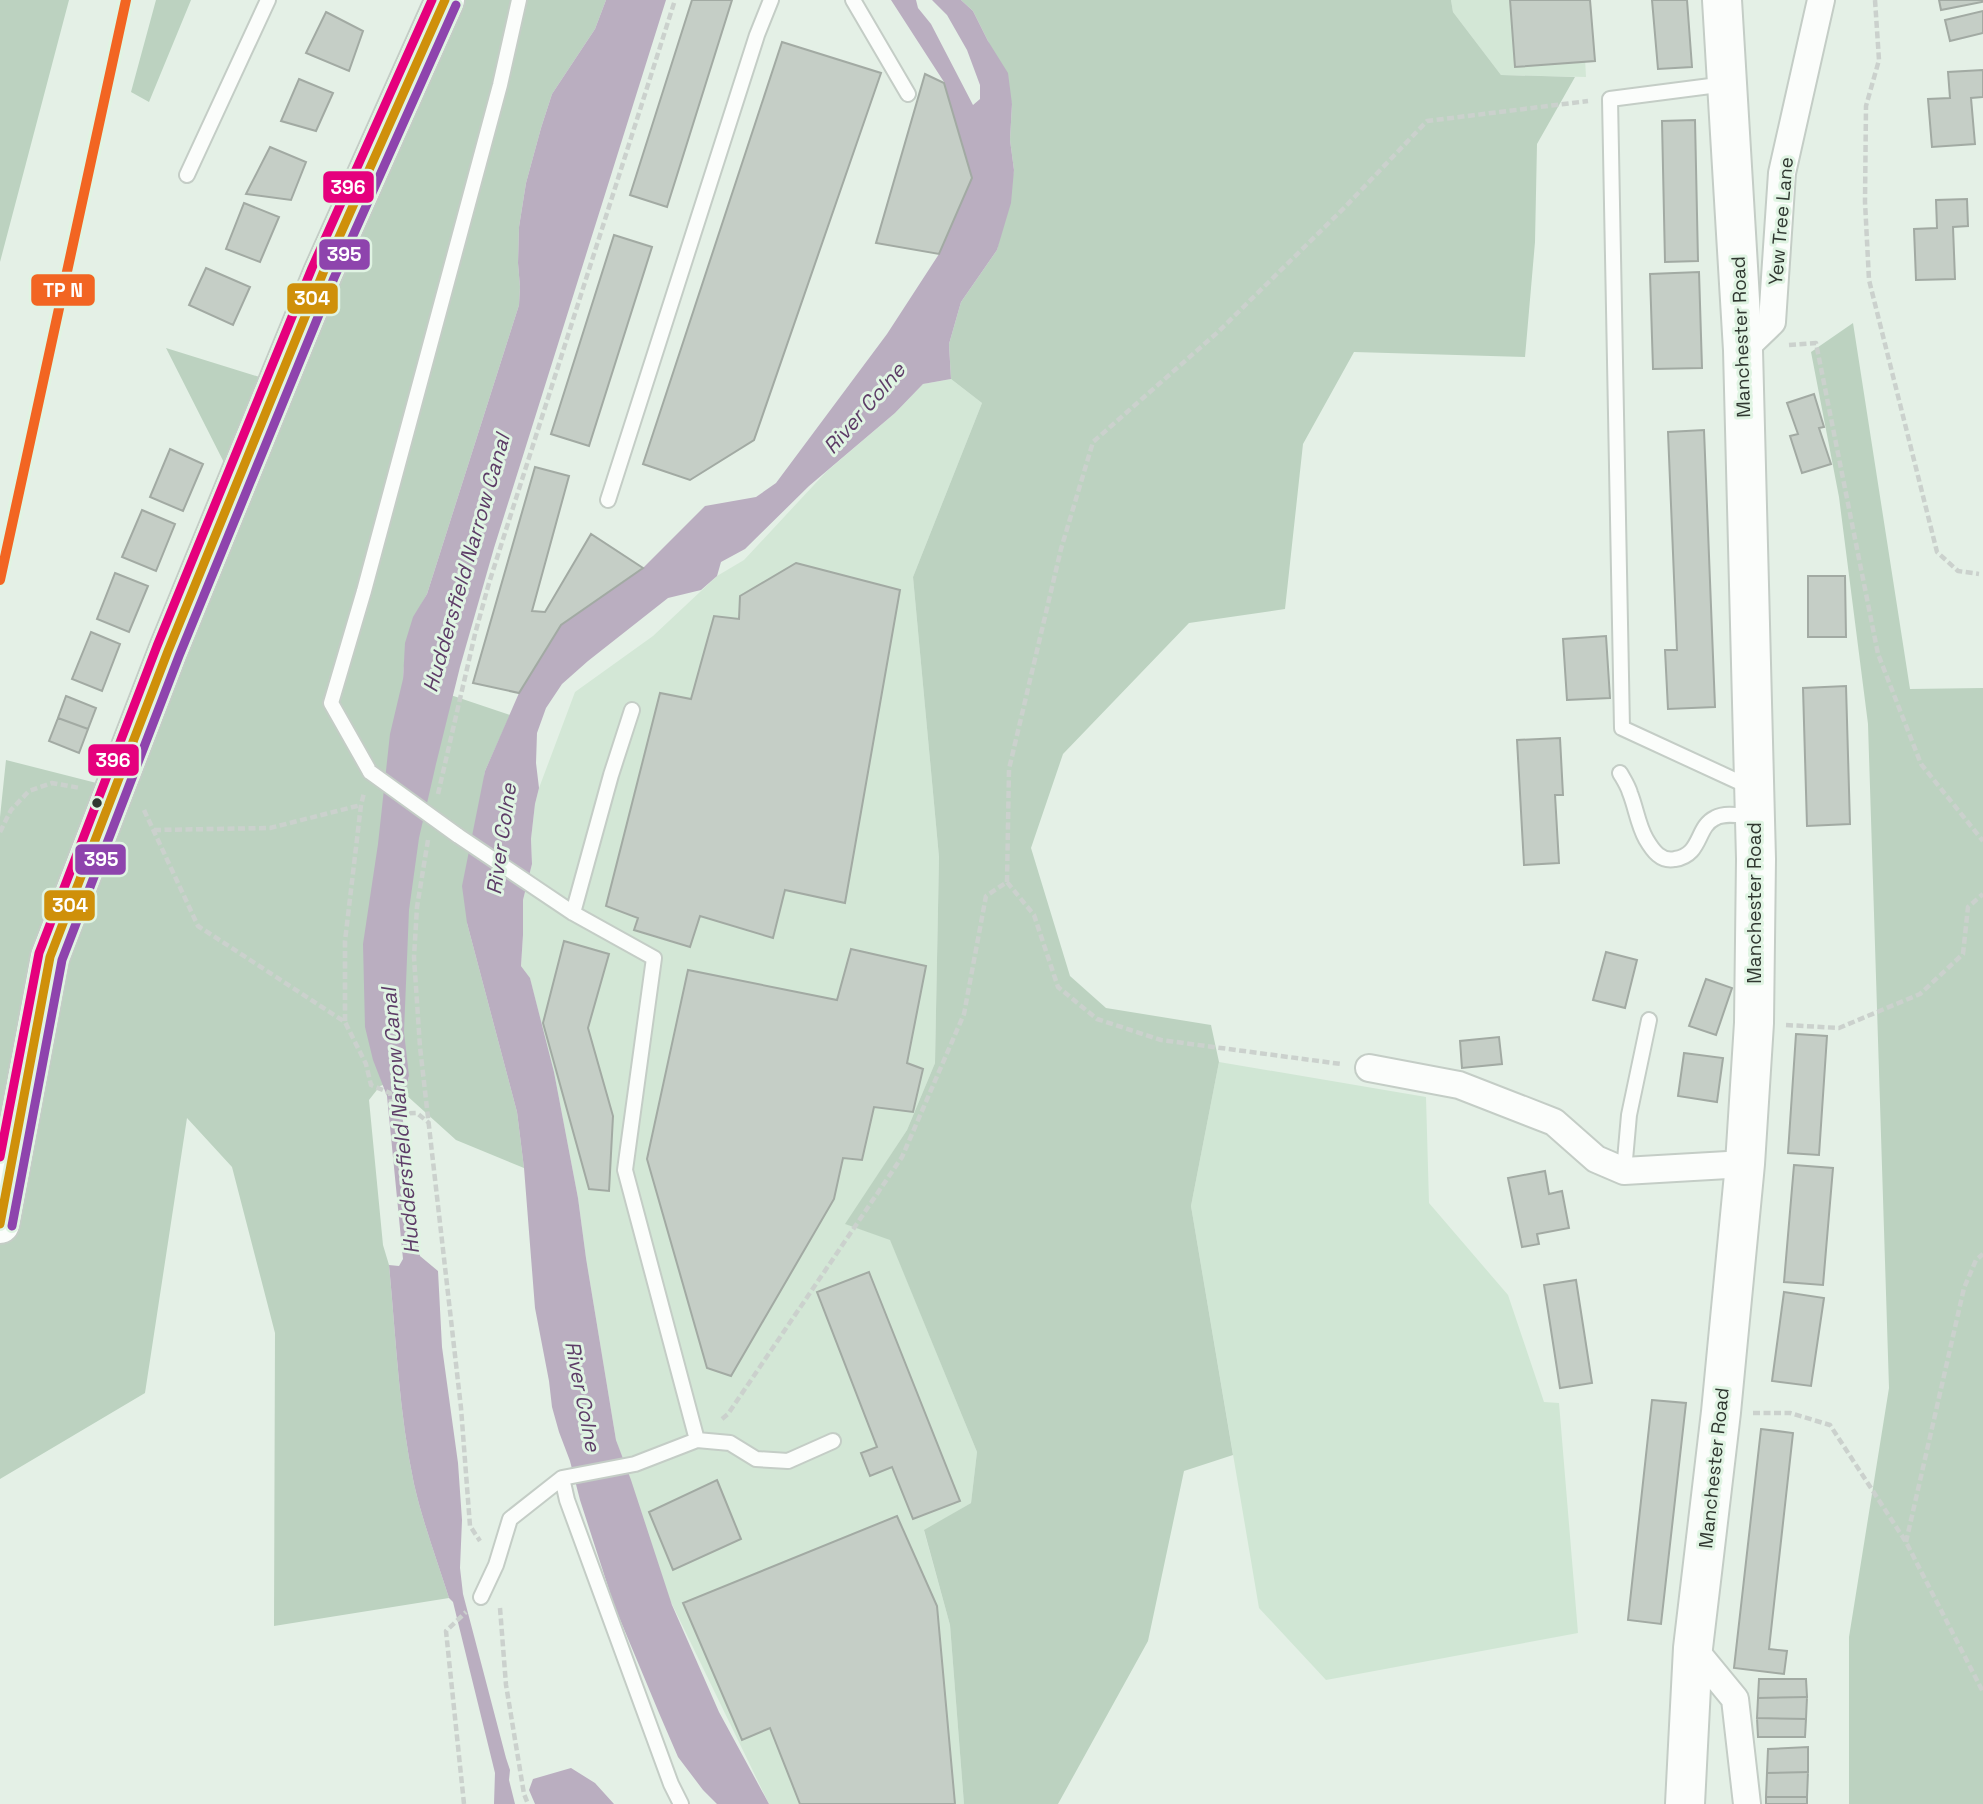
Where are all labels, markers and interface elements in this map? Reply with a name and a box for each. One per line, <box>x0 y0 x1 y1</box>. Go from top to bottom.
street label: Yew Tree Lane <box>1763 156 1799 286</box>
line badge: 396 <box>322 170 375 204</box>
text: 396 <box>330 175 366 200</box>
line badge: 395 <box>318 238 371 271</box>
text: 395 <box>327 242 361 267</box>
street label: Manchester Road <box>1726 256 1756 418</box>
line badge: TP N <box>30 273 96 307</box>
text: TP N <box>43 278 83 303</box>
line badge: 304 <box>286 282 339 315</box>
text: 304 <box>294 286 330 311</box>
water label: River Colne <box>817 356 912 459</box>
water label: Huddersfield Narrow Canal <box>416 428 517 695</box>
line badge: 396 <box>87 743 140 777</box>
text: 396 <box>95 748 131 773</box>
water label: River Colne <box>480 780 522 896</box>
unlabelled marker <box>90 796 104 810</box>
street label: Manchester Road <box>1742 822 1767 984</box>
line badge: 395 <box>74 843 127 876</box>
text: 395 <box>84 847 118 872</box>
line badge: 304 <box>43 889 96 922</box>
text: 304 <box>52 893 88 918</box>
water label: Huddersfield Narrow Canal <box>375 984 425 1255</box>
water label: River Colne <box>559 1338 607 1455</box>
street label: Manchester Road <box>1693 1386 1735 1550</box>

